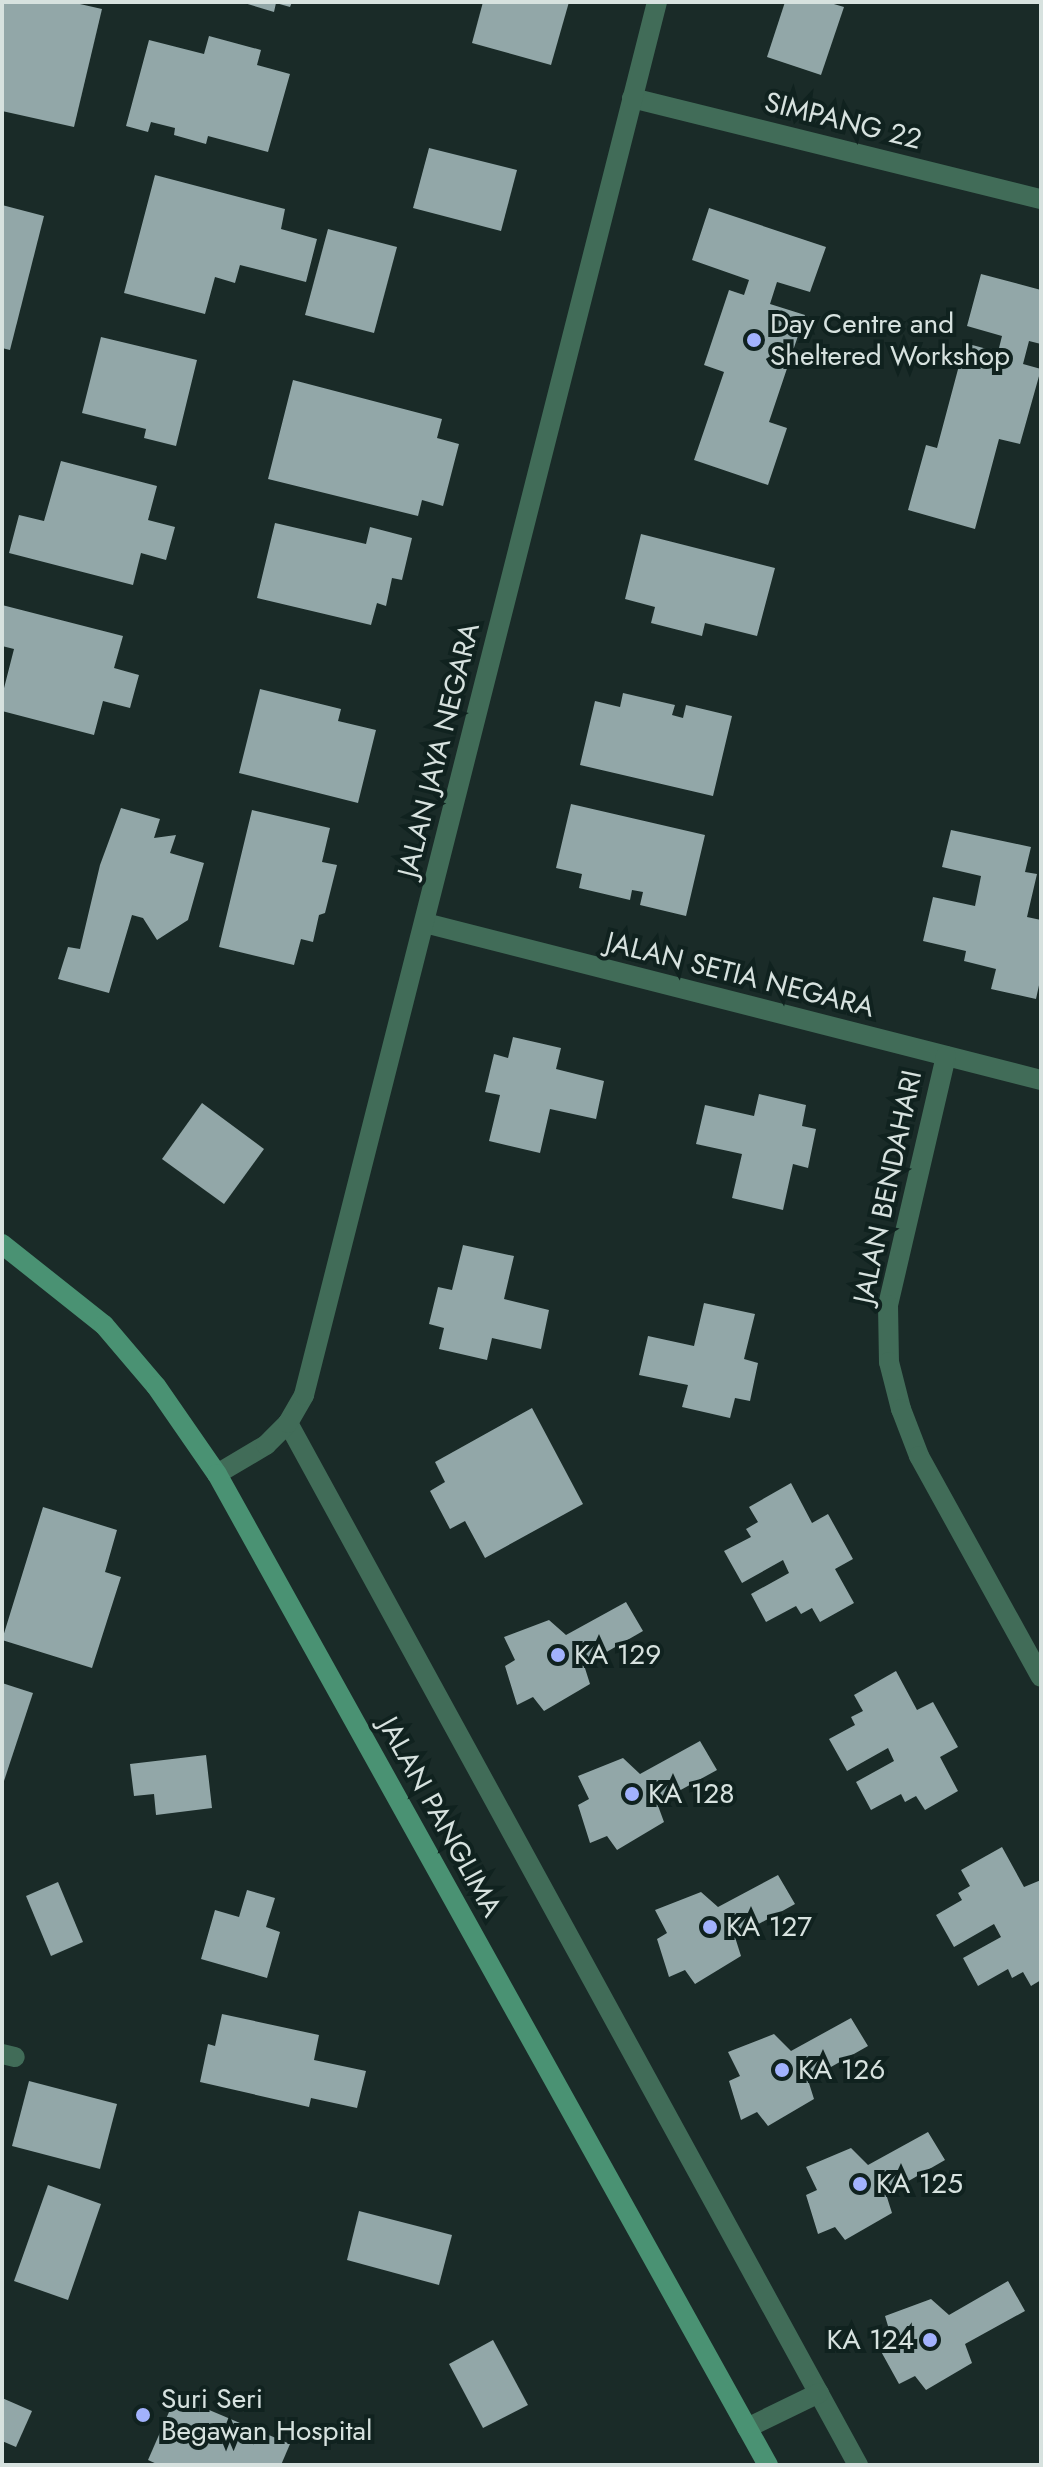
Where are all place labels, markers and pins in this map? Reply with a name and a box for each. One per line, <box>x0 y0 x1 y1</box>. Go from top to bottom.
place label: Day Centre and Sheltered Workshop <box>770 307 1010 373</box>
marker: Day Centre and Sheltered Workshop <box>745 331 763 349</box>
place label: KA 129 <box>574 1638 661 1672</box>
marker: KA 129 <box>549 1646 567 1664</box>
place label: KA 128 <box>648 1777 735 1811</box>
marker: KA 128 <box>623 1785 641 1803</box>
place label: KA 127 <box>726 1910 812 1944</box>
marker: KA 127 <box>701 1918 719 1936</box>
place label: KA 126 <box>798 2053 885 2087</box>
marker: KA 126 <box>773 2061 791 2079</box>
place label: KA 125 <box>876 2167 963 2201</box>
marker: KA 125 <box>851 2175 869 2193</box>
place label: KA 124 <box>826 2323 914 2357</box>
marker: KA 124 <box>921 2331 939 2349</box>
place label: Suri Seri Begawan Hospital <box>161 2382 372 2448</box>
marker: Suri Seri Begawan Hospital <box>132 2404 154 2426</box>

